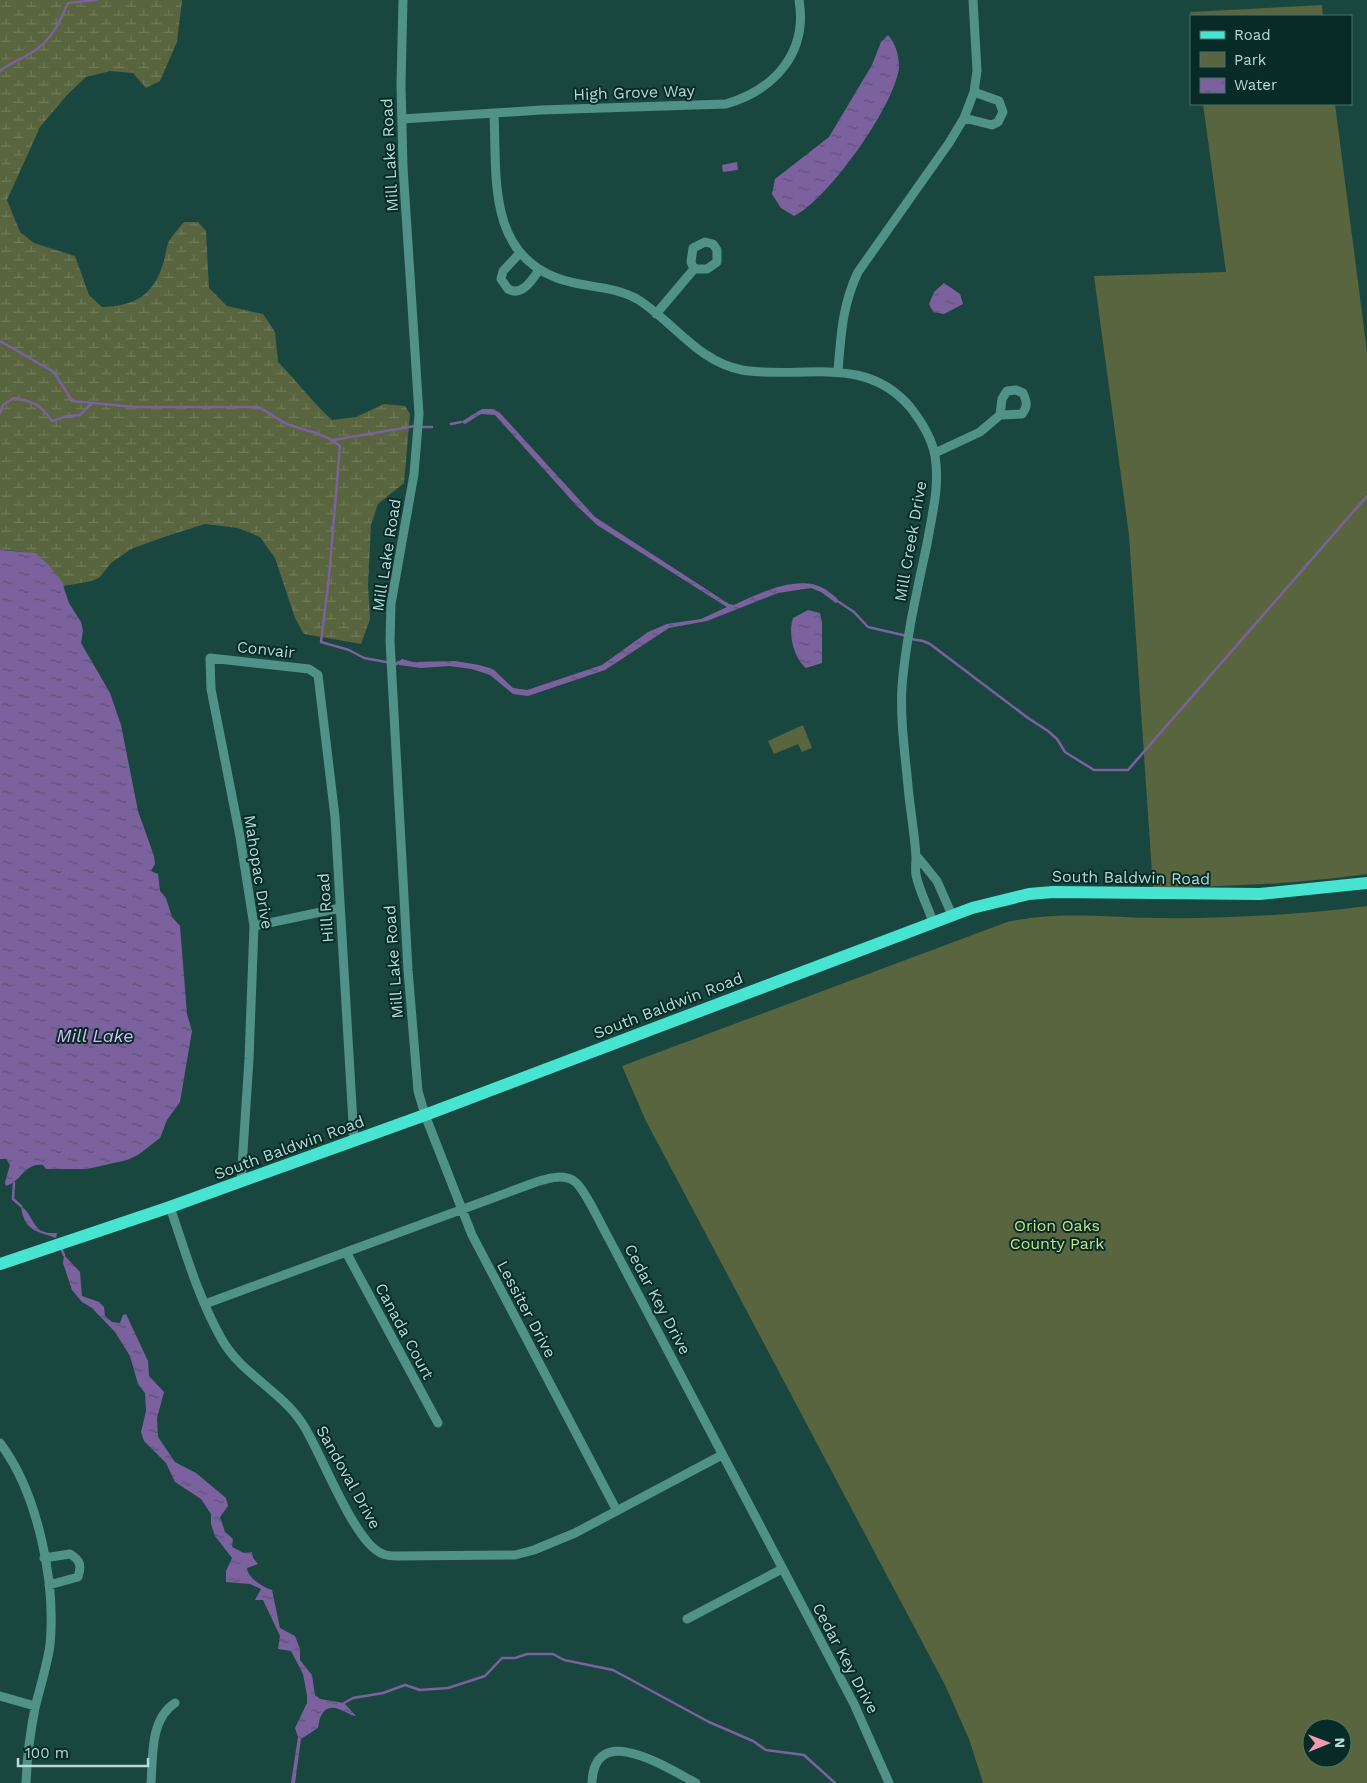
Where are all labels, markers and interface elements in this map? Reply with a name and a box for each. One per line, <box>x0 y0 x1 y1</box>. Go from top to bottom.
legend <box>1190 15 1352 105</box>
text: Road <box>1234 26 1271 44</box>
text: Park <box>1234 51 1267 69</box>
text: Water <box>1234 76 1277 94</box>
street label: High Grove Way <box>573 81 696 104</box>
street label: Mill Lake Road <box>377 98 402 212</box>
street label: Mill Creek Drive <box>891 479 930 603</box>
street label: Mill Lake Road <box>368 497 405 613</box>
street label: Convair <box>236 637 296 662</box>
street label: Mahopac Drive <box>240 814 277 931</box>
street label: South Baldwin Road <box>1052 867 1210 888</box>
street label: Hill Road <box>314 873 337 943</box>
street label: Mill Lake Road <box>380 905 407 1019</box>
street label: South Baldwin Road <box>591 968 745 1043</box>
water label: Mill Lake <box>56 1025 134 1046</box>
street label: South Baldwin Road <box>212 1111 367 1183</box>
park label: Orion Oaks County Park <box>1010 1216 1104 1253</box>
street label: Cedar Key Drive <box>620 1241 695 1358</box>
street label: Lessiter Drive <box>493 1258 560 1361</box>
street label: Canada Court <box>371 1280 438 1383</box>
street label: Sandoval Drive <box>312 1422 385 1532</box>
street label: Cedar Key Drive <box>808 1600 883 1717</box>
north arrow <box>1302 1718 1352 1768</box>
scale bar <box>18 1736 148 1768</box>
text: N <box>1332 1737 1348 1748</box>
text: 100 m <box>25 1744 69 1762</box>

